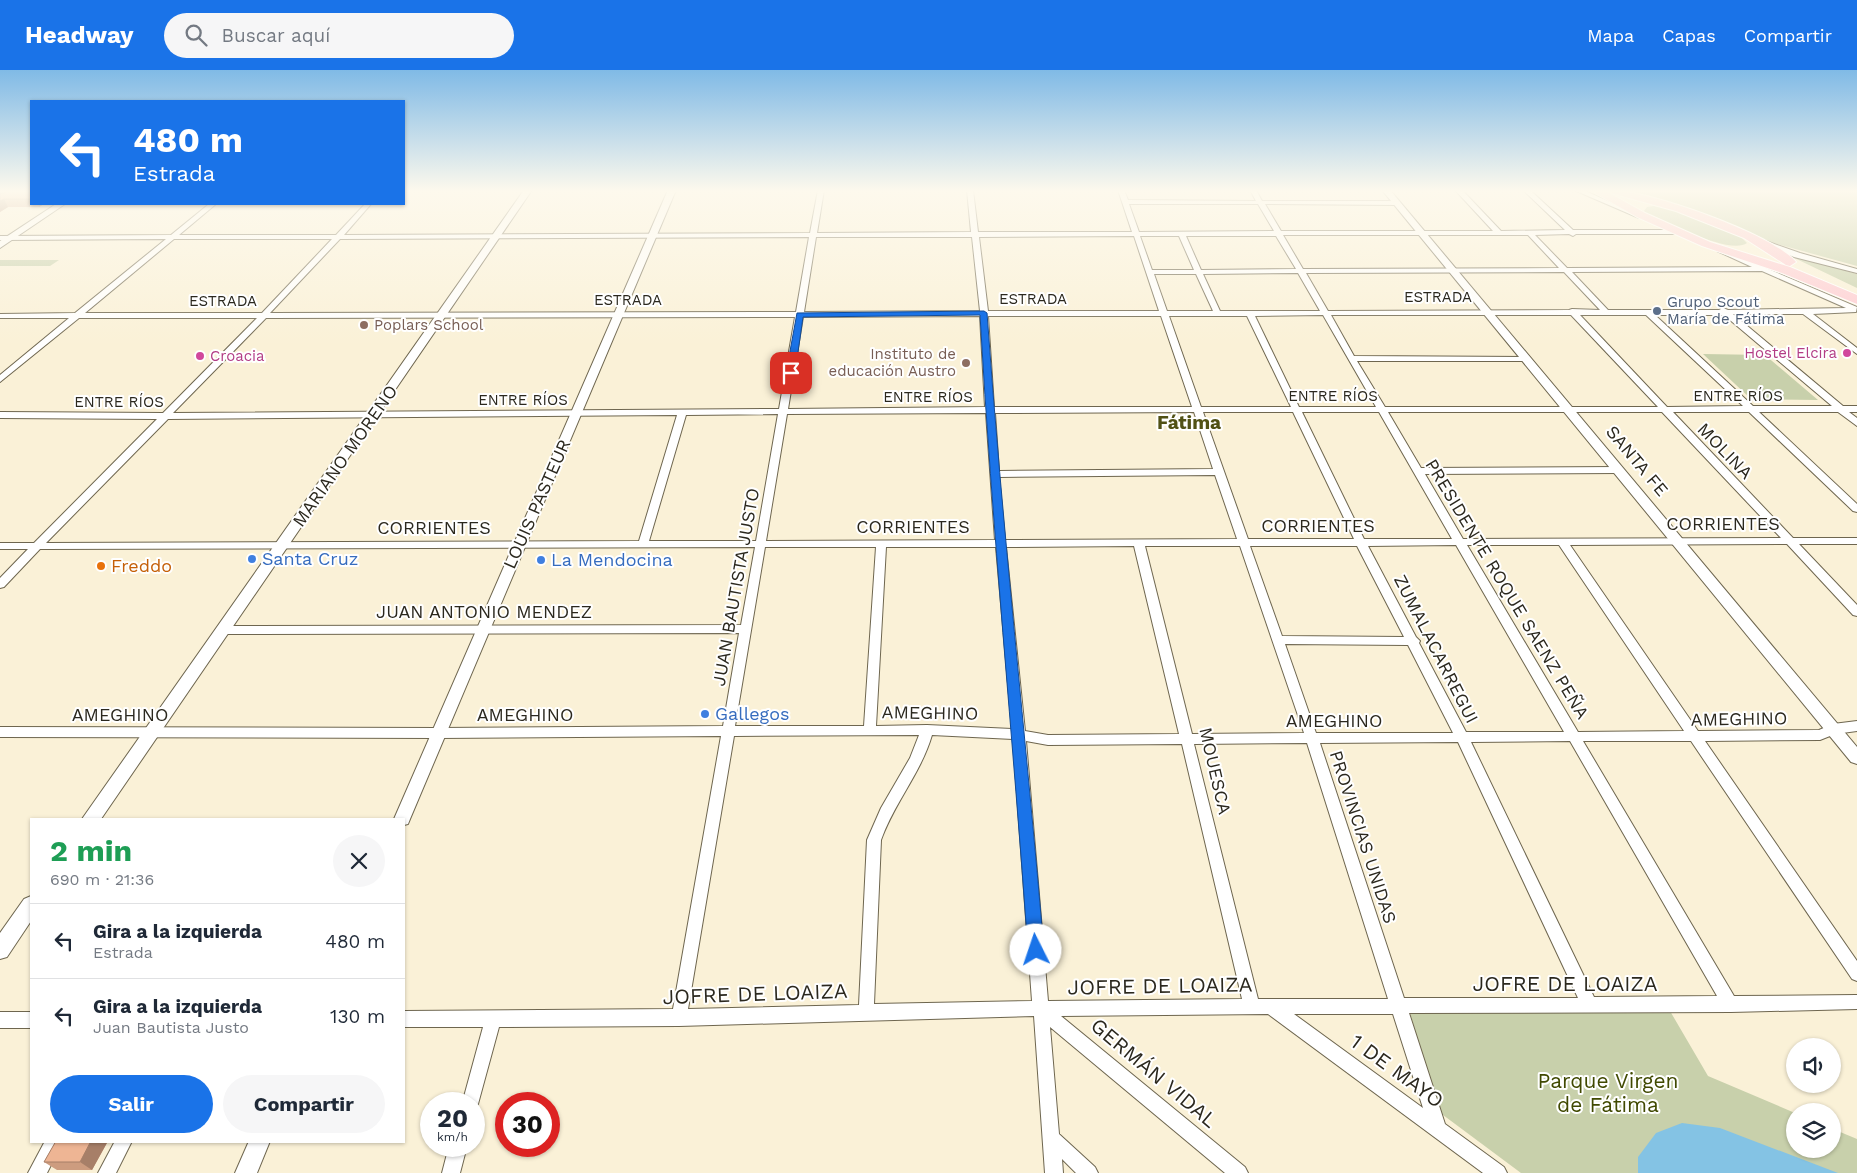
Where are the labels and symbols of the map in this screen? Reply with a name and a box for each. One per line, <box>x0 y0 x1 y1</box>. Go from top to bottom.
street label: ESTRADA <box>1404 288 1472 306</box>
street label: ESTRADA <box>999 290 1067 308</box>
street label: ESTRADA <box>594 291 662 309</box>
street label: ESTRADA <box>189 292 257 310</box>
place label: Grupo Scout María de Fátima <box>1667 293 1785 328</box>
marker: Grupo Scout María de Fátima <box>1651 305 1663 317</box>
place label: Poplars School <box>374 316 484 334</box>
marker: Poplars School <box>358 319 370 331</box>
place label: Hostel Elcira <box>1744 344 1838 362</box>
place label: Instituto de educación Austro <box>829 345 956 380</box>
place label: Croacia <box>210 347 265 365</box>
marker: Hostel Elcira <box>1841 347 1853 359</box>
marker: Croacia <box>194 350 206 362</box>
pin <box>770 352 812 394</box>
marker: Instituto de educación Austro <box>960 357 972 369</box>
street label: MARIANO MORENO <box>288 381 401 531</box>
street label: ENTRE RÍOS <box>1288 387 1378 405</box>
street label: ENTRE RÍOS <box>1693 387 1783 405</box>
street label: ENTRE RÍOS <box>883 388 973 406</box>
street label: ENTRE RÍOS <box>478 391 568 409</box>
street label: ENTRE RÍOS <box>74 393 164 411</box>
district label: Fátima <box>1157 411 1221 434</box>
street label: MOLINA <box>1693 418 1757 483</box>
street label: SANTA FE <box>1602 421 1673 500</box>
street label: LOUIS PASTEUR <box>499 436 575 572</box>
street label: PRESIDENTE ROQUE SAENZ PEÑA <box>1421 455 1594 723</box>
street label: JUAN BAUTISTA JUSTO <box>708 486 763 688</box>
street label: CORRIENTES <box>1666 513 1780 534</box>
street label: CORRIENTES <box>1261 515 1375 536</box>
street label: CORRIENTES <box>856 516 970 537</box>
street label: CORRIENTES <box>377 517 491 538</box>
place label: Santa Cruz <box>262 548 358 569</box>
place label: La Mendocina <box>551 549 673 570</box>
marker: Santa Cruz <box>246 553 258 565</box>
marker: La Mendocina <box>535 554 547 566</box>
place label: Freddo <box>111 555 172 576</box>
marker: Freddo <box>95 560 107 572</box>
street label: ZUMALACARREGUI <box>1390 571 1483 727</box>
street label: JUAN ANTONIO MENDEZ <box>376 601 592 622</box>
street label: AMEGHINO <box>881 701 979 724</box>
place label: Gallegos <box>715 703 789 724</box>
street label: AMEGHINO <box>72 704 168 725</box>
street label: AMEGHINO <box>477 704 573 725</box>
street label: AMEGHINO <box>1690 707 1788 730</box>
marker: Gallegos <box>699 708 711 720</box>
street label: AMEGHINO <box>1286 710 1382 731</box>
street label: MOUESCA <box>1195 725 1236 817</box>
street label: PROVINCIAS UNIDAS <box>1326 748 1401 926</box>
position arrow <box>1009 923 1061 975</box>
street label: JOFRE DE LOAIZA <box>1067 971 1253 1000</box>
street label: JOFRE DE LOAIZA <box>1472 971 1658 996</box>
street label: JOFRE DE LOAIZA <box>662 978 848 1009</box>
street label: GERMÁN VIDAL <box>1086 1013 1223 1133</box>
street label: 1 DE MAYO <box>1346 1029 1449 1113</box>
park label: Parque Virgen de Fátima <box>1537 1068 1679 1117</box>
speed limit sign: 30 <box>495 1092 560 1157</box>

